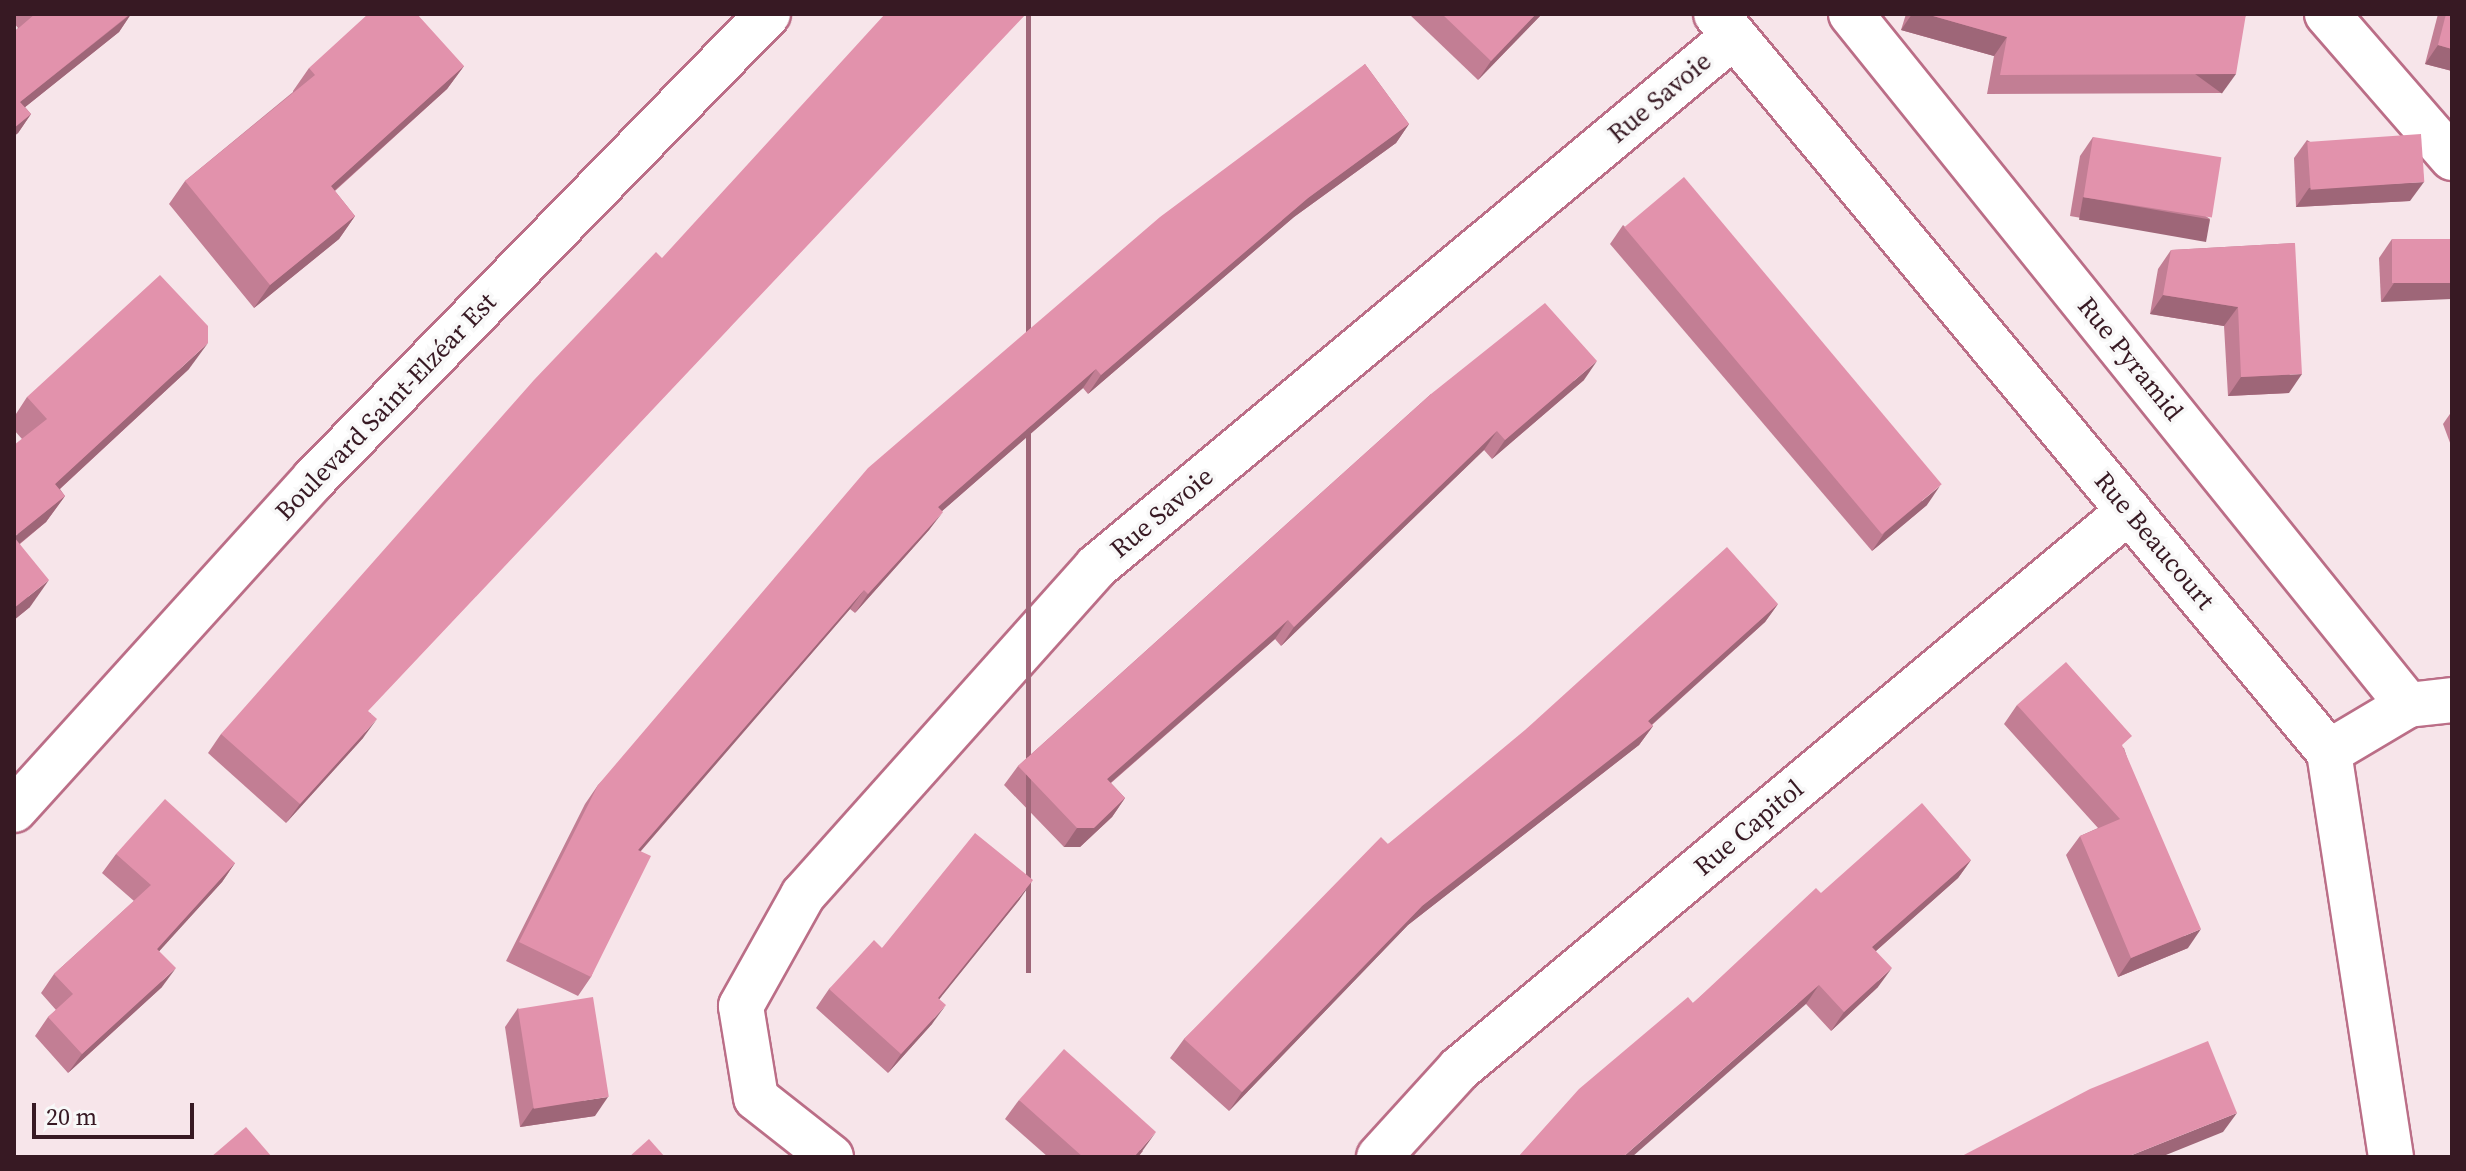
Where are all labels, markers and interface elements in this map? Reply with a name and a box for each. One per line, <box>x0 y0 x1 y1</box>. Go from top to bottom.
street label: Rue Savoie <box>1602 46 1718 150</box>
street label: Boulevard Saint-Elzéar Est <box>269 287 503 527</box>
street label: Rue Pyramid <box>2071 291 2189 427</box>
street label: Rue Savoie <box>1104 461 1220 565</box>
street label: Rue Beaucourt <box>2087 466 2221 616</box>
street label: Rue Capitol <box>1688 773 1810 883</box>
scale bar <box>36 1087 198 1137</box>
text: 20 m <box>46 1100 97 1133</box>

